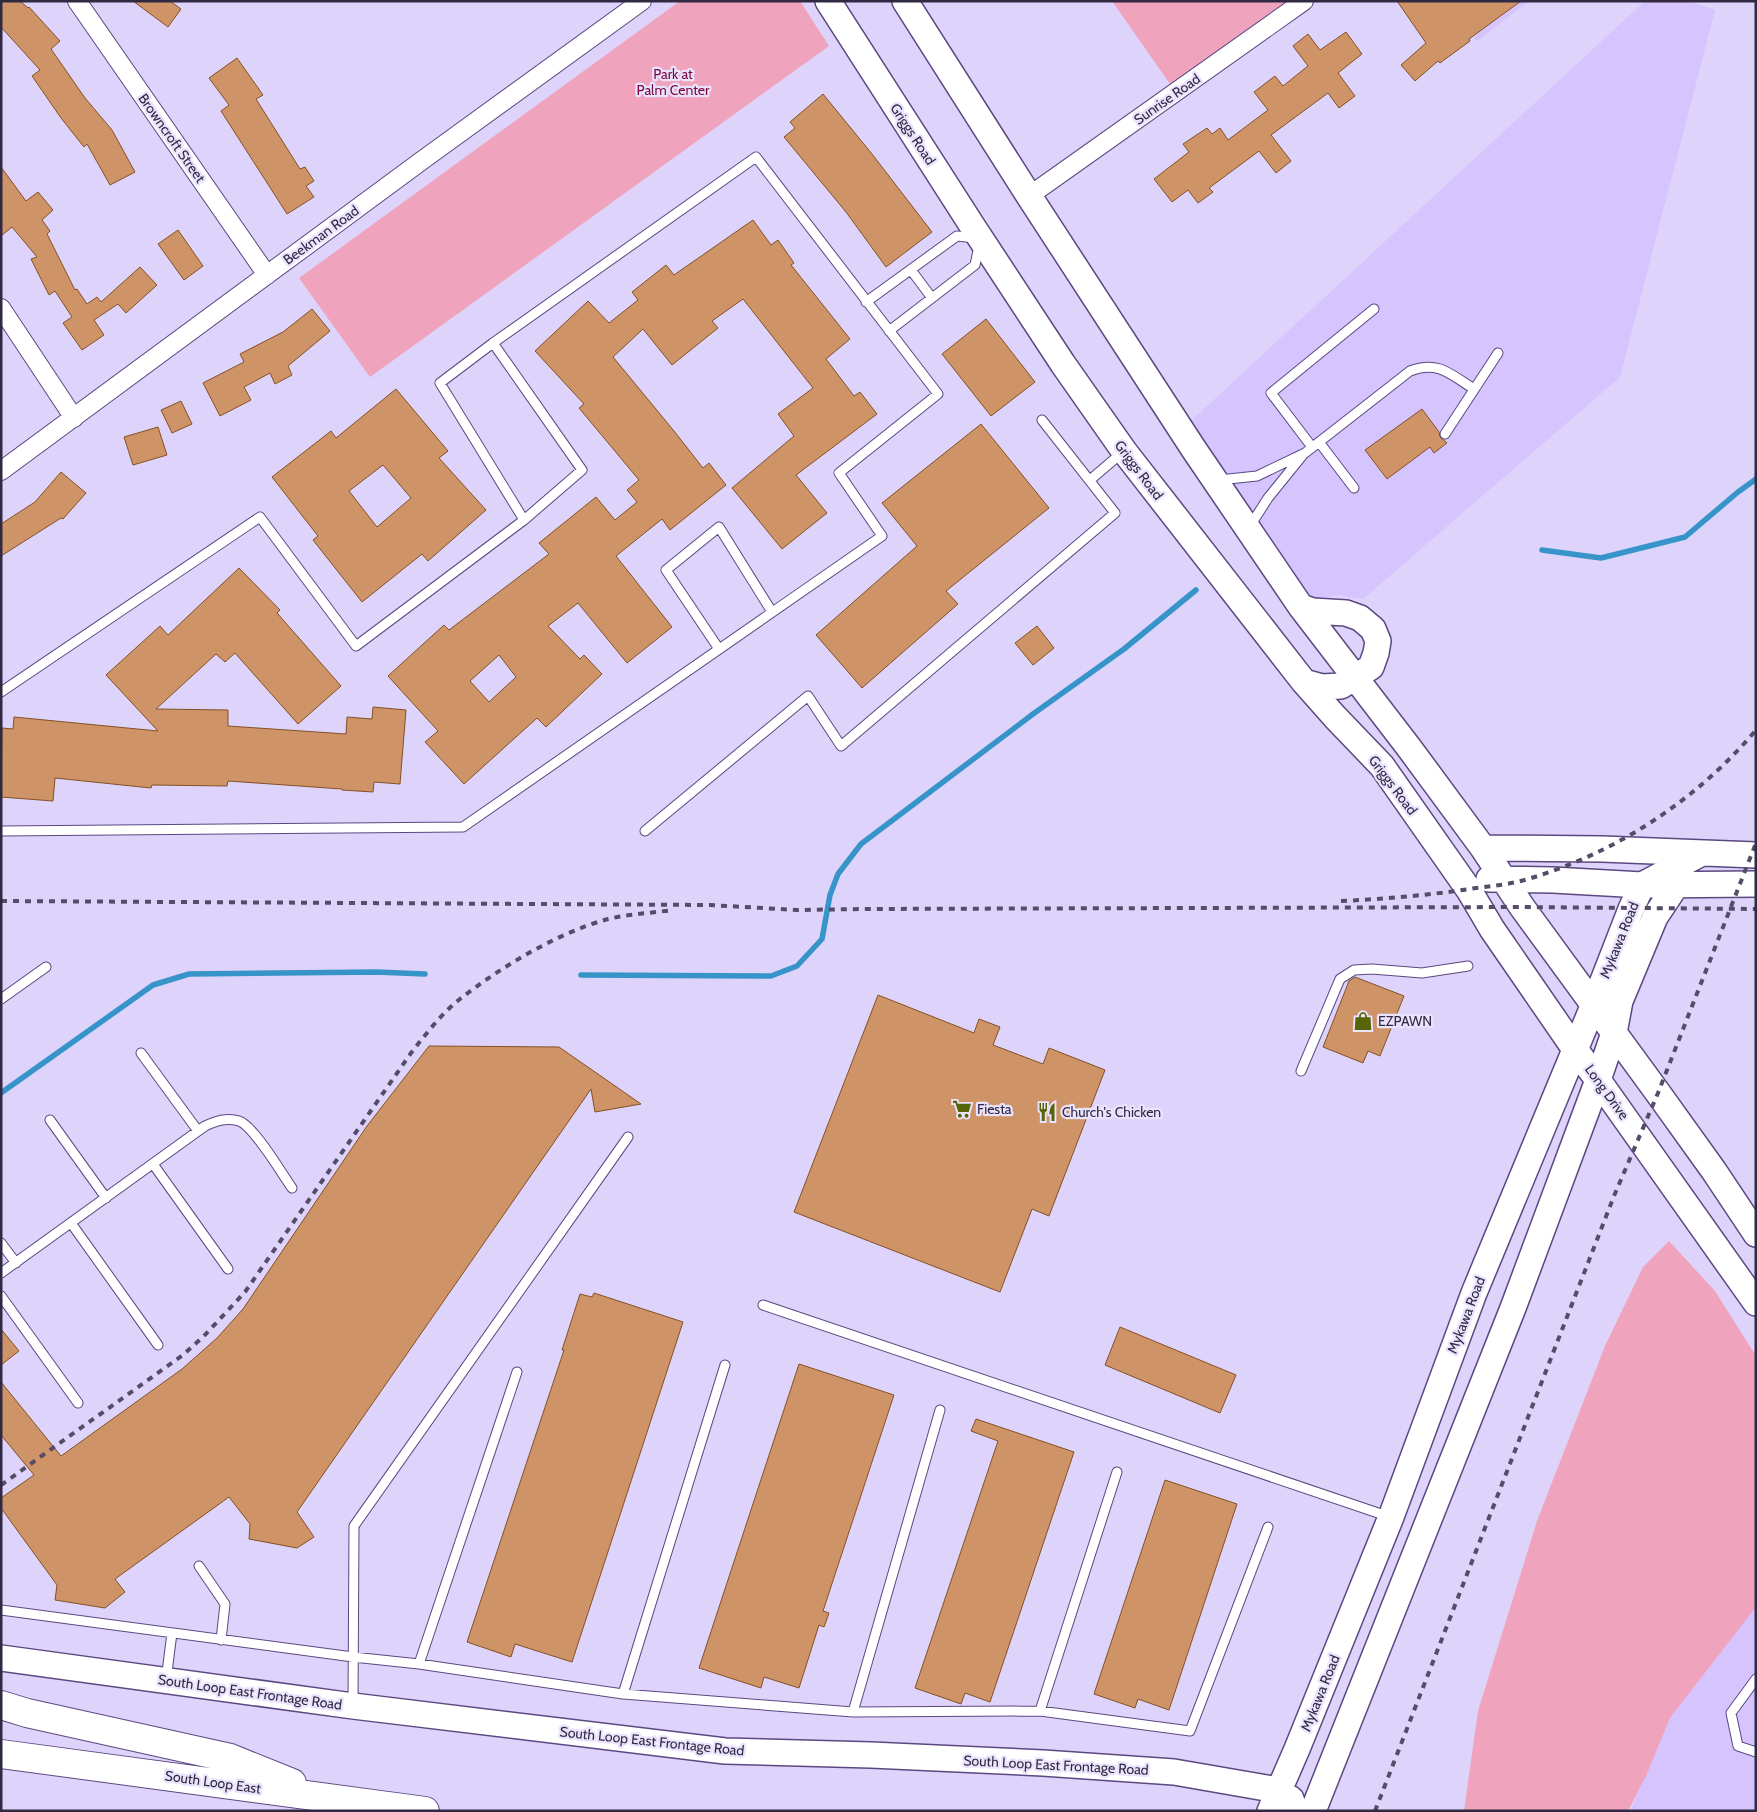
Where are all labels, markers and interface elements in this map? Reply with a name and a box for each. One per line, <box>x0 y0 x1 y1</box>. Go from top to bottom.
park label: Park at Palm Center <box>637 65 710 99</box>
street label: Sunrise Road <box>1130 70 1204 128</box>
street label: Browncroft Street <box>135 90 210 186</box>
street label: Griggs Road <box>886 100 940 168</box>
street label: Beekman Road <box>280 201 362 269</box>
street label: Griggs Road <box>1111 437 1167 503</box>
street label: Griggs Road <box>1365 752 1421 818</box>
street label: Mykawa Road <box>1595 899 1643 981</box>
shop icon: EZPAWN <box>1352 1010 1374 1032</box>
place label: EZPAWN <box>1378 1012 1432 1030</box>
street label: Long Drive <box>1581 1061 1633 1123</box>
supermarket icon: Fiesta <box>951 1098 973 1120</box>
place label: Fiesta <box>977 1100 1012 1118</box>
restaurant icon: Church's Chicken <box>1036 1101 1058 1123</box>
place label: Church's Chicken <box>1062 1103 1161 1121</box>
street label: Mykawa Road <box>1443 1274 1489 1356</box>
street label: Mykawa Road <box>1296 1652 1344 1734</box>
street label: South Loop East Frontage Road <box>157 1670 343 1714</box>
street label: South Loop East Frontage Road <box>559 1722 745 1760</box>
street label: South Loop East Frontage Road <box>963 1751 1149 1779</box>
street label: South Loop East <box>164 1766 262 1798</box>

